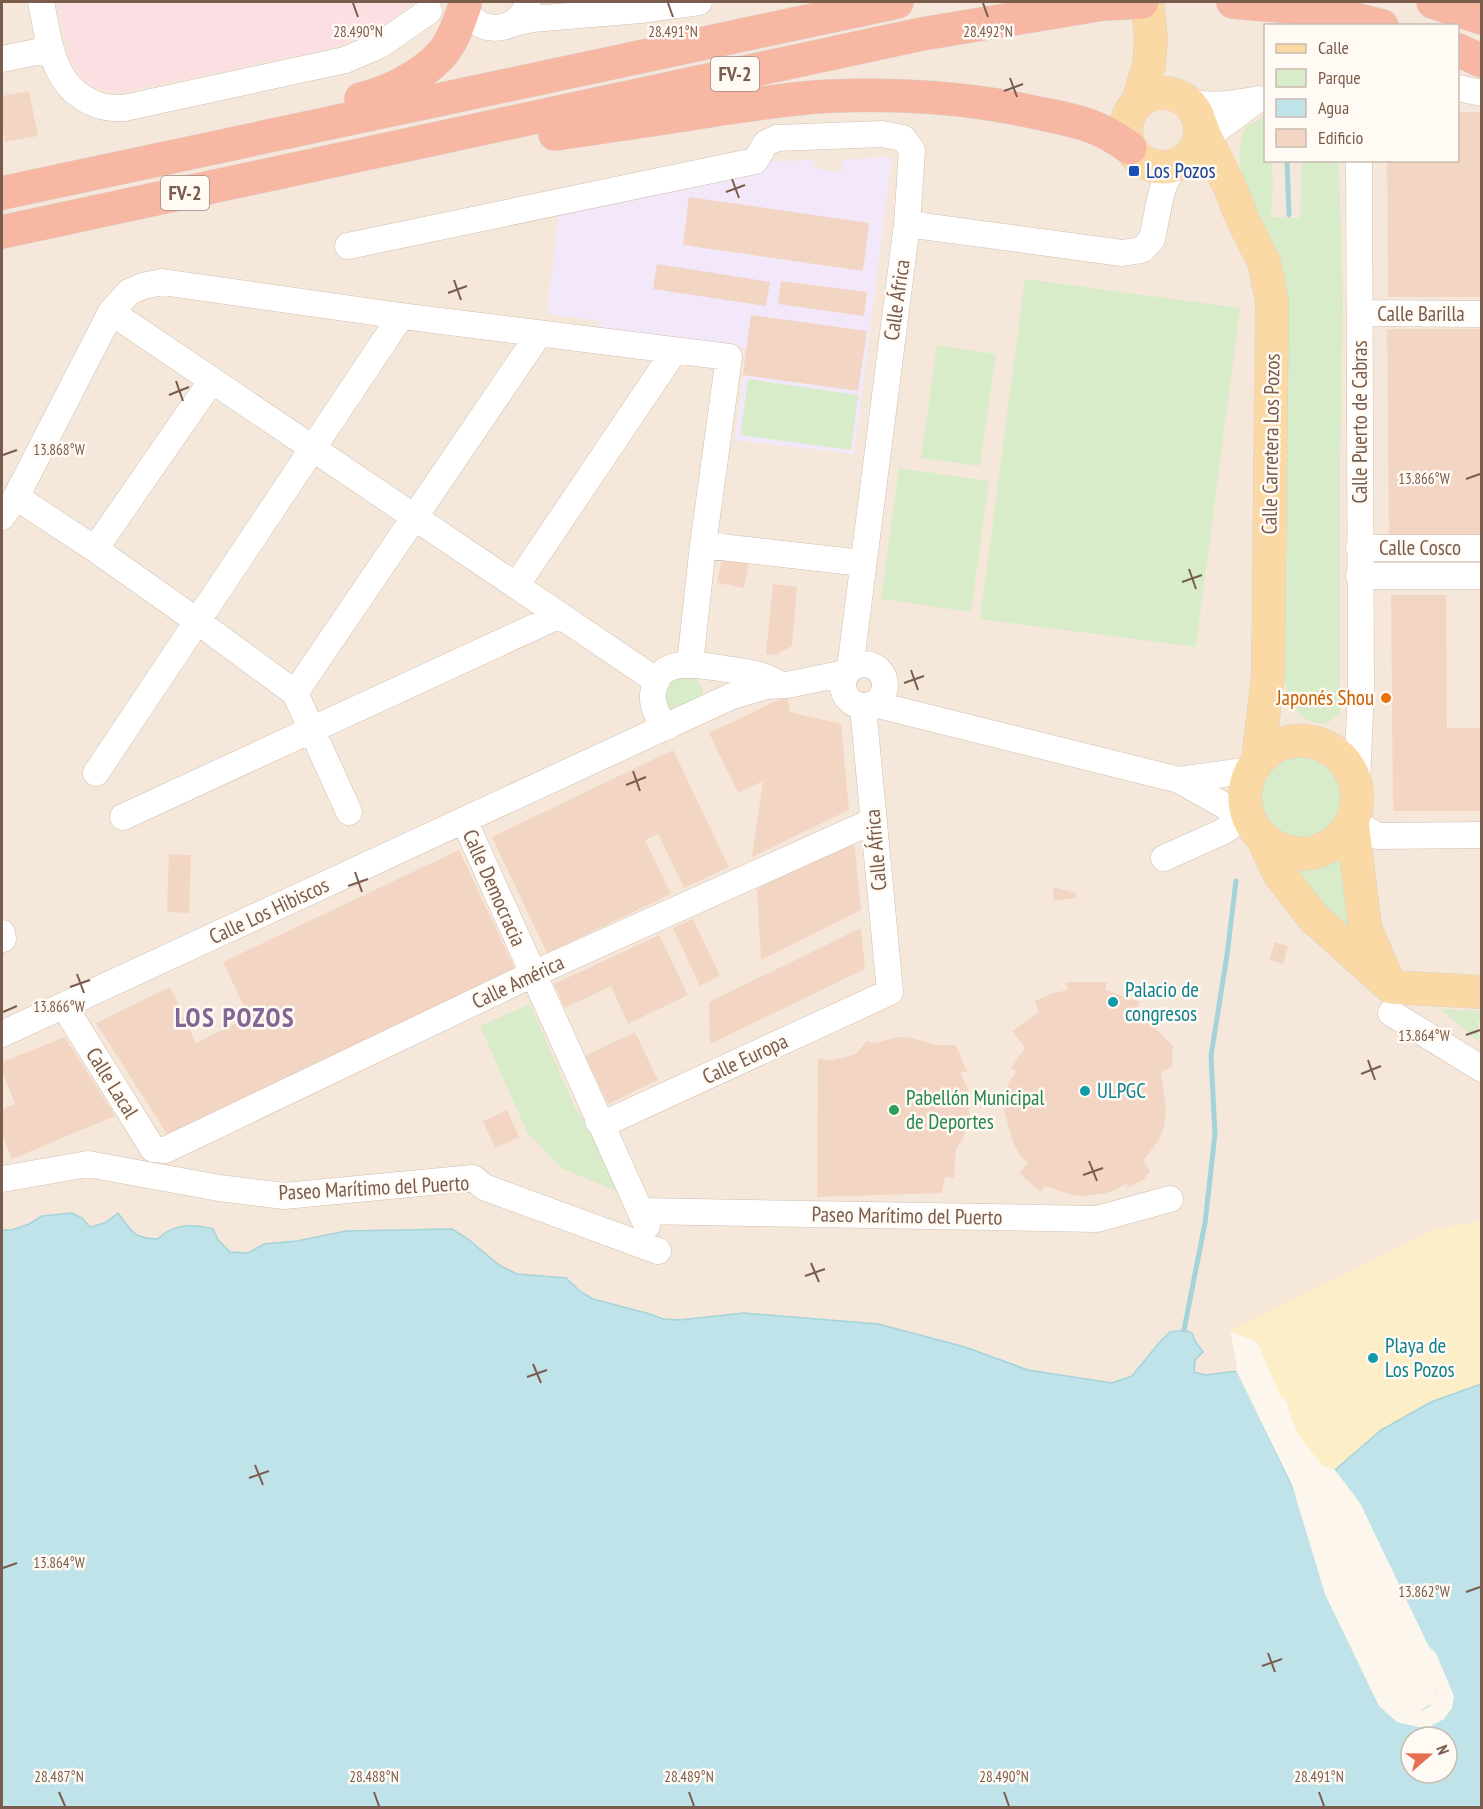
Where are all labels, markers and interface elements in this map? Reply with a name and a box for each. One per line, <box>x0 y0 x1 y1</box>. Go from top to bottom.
text: 28.490°N <box>333 22 383 41</box>
text: 28.491°N <box>648 22 698 41</box>
text: 28.492°N <box>963 22 1013 41</box>
legend <box>1264 24 1459 162</box>
text: Calle <box>1318 36 1349 59</box>
road number: FV-2 <box>711 57 759 91</box>
text: Parque <box>1318 66 1361 89</box>
text: Agua <box>1318 96 1349 119</box>
text: Edificio <box>1318 126 1364 149</box>
place label: Los Pozos <box>1146 157 1216 184</box>
marker: Los Pozos <box>1127 164 1141 178</box>
road number: FV-2 <box>161 176 209 210</box>
street label: Calle África <box>877 258 916 342</box>
street label: Calle Barilla <box>1377 300 1465 327</box>
street label: Calle Puerto de Cabras <box>1346 340 1373 504</box>
street label: Calle Carretera Los Pozos <box>1255 353 1286 535</box>
text: 13.868°W <box>33 440 85 459</box>
text: 13.866°W <box>1398 469 1450 488</box>
street label: Calle Cosco <box>1379 534 1461 561</box>
place label: Japonés Shou <box>1275 684 1374 711</box>
marker: Japonés Shou <box>1379 691 1393 705</box>
street label: Calle África <box>858 808 893 892</box>
street label: Calle Democracia <box>457 825 532 950</box>
street label: Calle Los Hibiscos <box>205 871 333 950</box>
street label: Calle América <box>467 948 568 1015</box>
place label: Palacio de congresos <box>1125 976 1199 1027</box>
marker: Palacio de congresos <box>1106 995 1120 1009</box>
text: 13.866°W <box>33 997 85 1016</box>
district label: LOS POZOS <box>175 1000 295 1034</box>
text: 13.864°W <box>1398 1026 1450 1045</box>
street label: Calle Europa <box>698 1027 792 1090</box>
street label: Calle Lacal <box>80 1042 145 1123</box>
place label: ULPGC <box>1097 1077 1146 1104</box>
place label: Pabellón Municipal de Deportes <box>906 1084 1044 1135</box>
marker: ULPGC <box>1078 1084 1092 1098</box>
marker: Pabellón Municipal de Deportes <box>887 1103 901 1117</box>
street label: Paseo Marítimo del Puerto <box>278 1169 470 1206</box>
street label: Paseo Marítimo del Puerto <box>811 1200 1003 1231</box>
place label: Playa de Los Pozos <box>1385 1332 1455 1383</box>
marker: Playa de Los Pozos <box>1366 1351 1380 1365</box>
text: 13.864°W <box>33 1553 85 1572</box>
text: 13.862°W <box>1398 1582 1450 1601</box>
north arrow <box>1399 1725 1459 1785</box>
text: N <box>1432 1742 1454 1757</box>
text: 28.487°N <box>34 1767 84 1786</box>
text: 28.488°N <box>349 1767 399 1786</box>
text: 28.489°N <box>664 1767 714 1786</box>
text: 28.490°N <box>979 1767 1029 1786</box>
text: 28.491°N <box>1294 1767 1344 1786</box>

